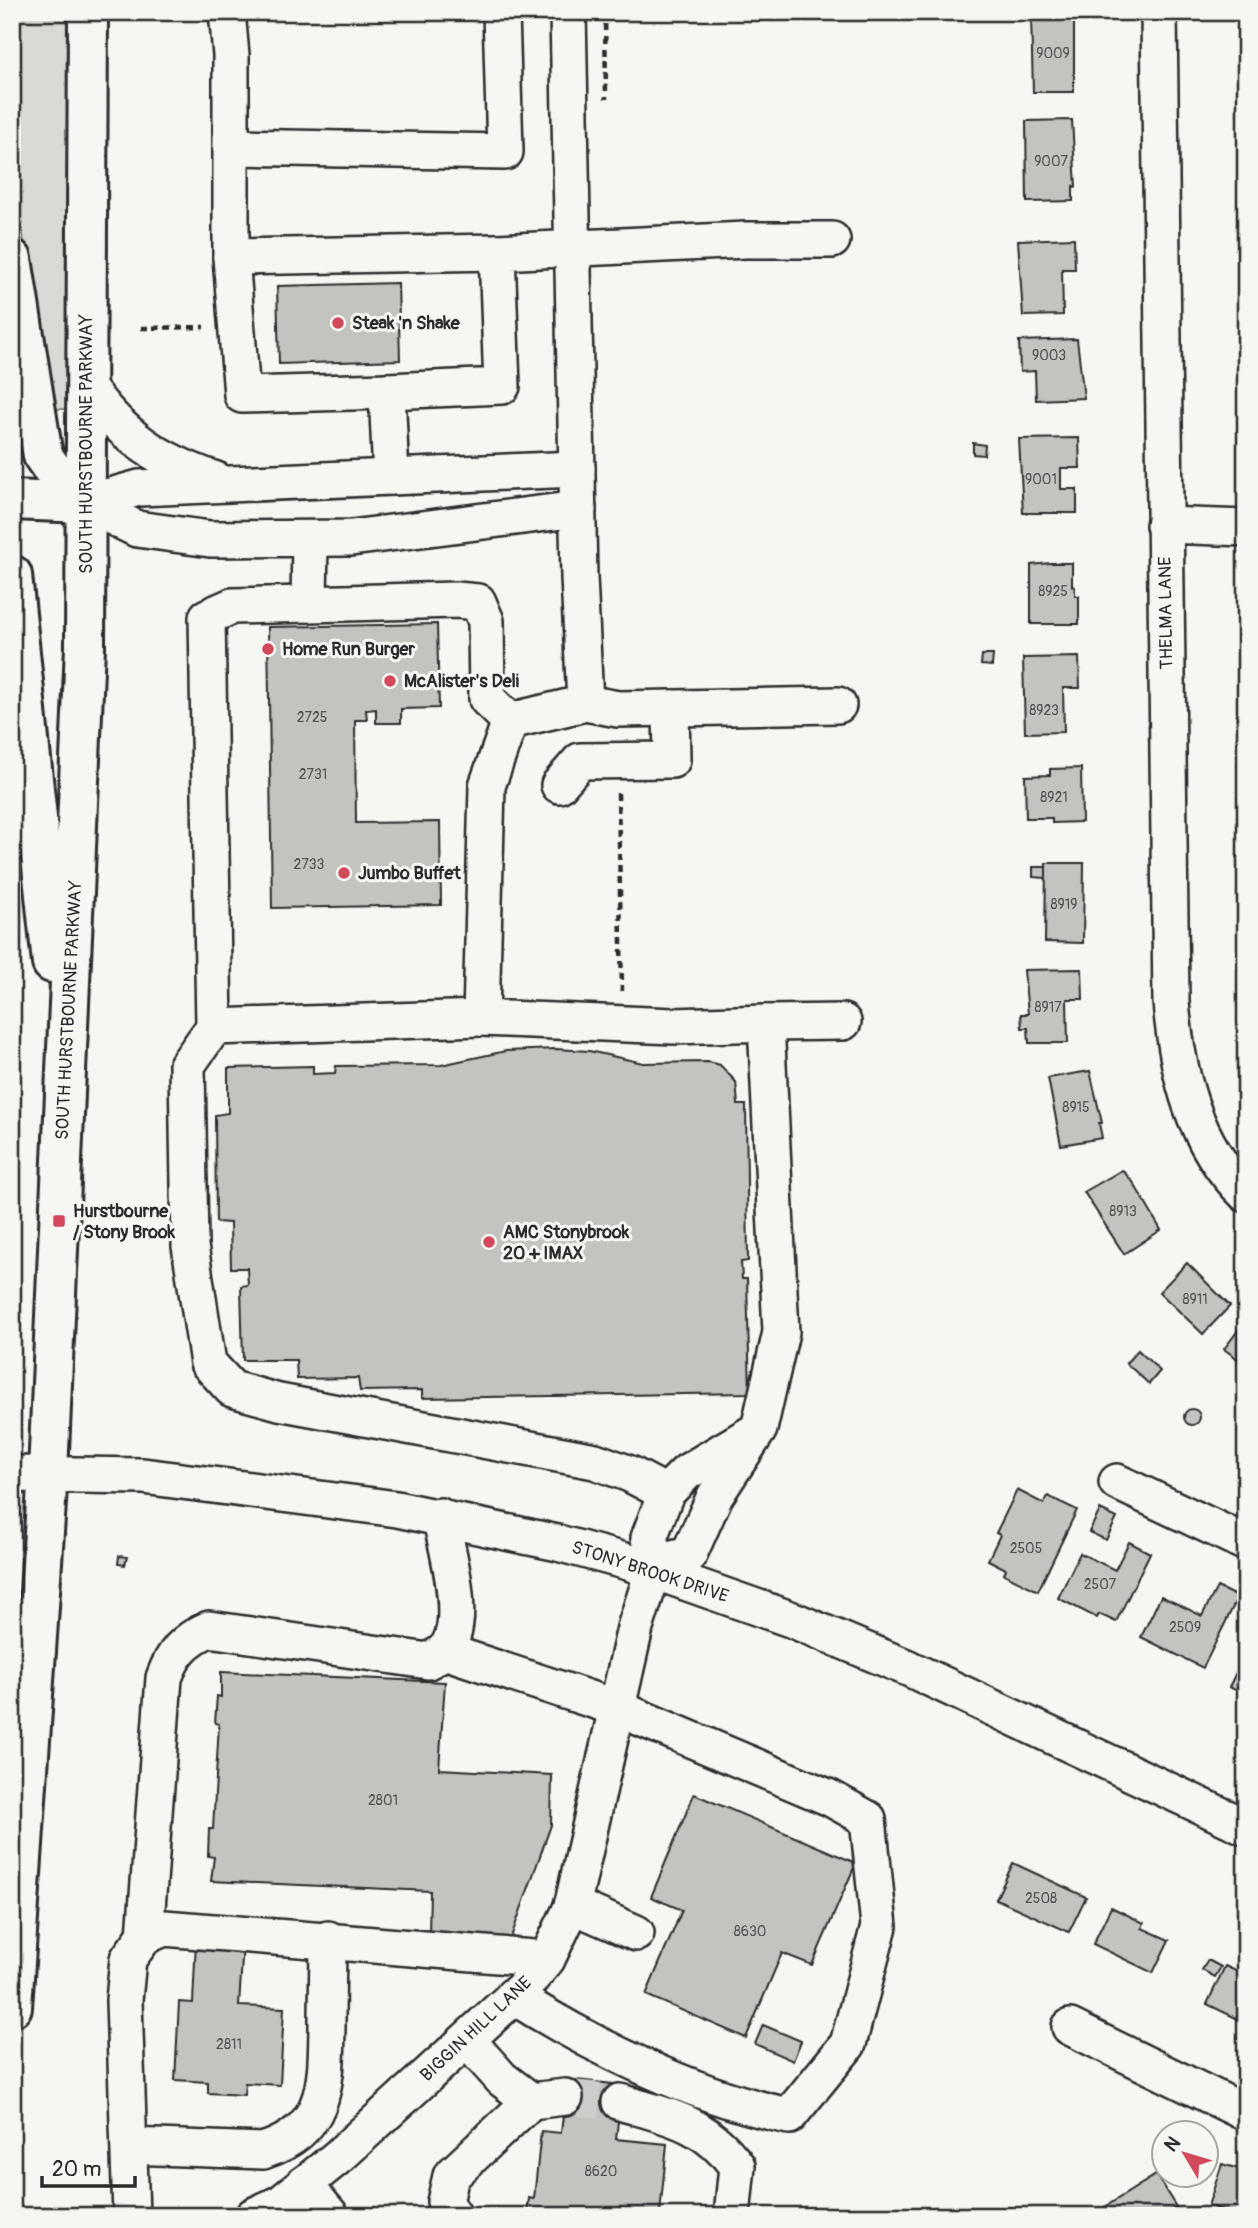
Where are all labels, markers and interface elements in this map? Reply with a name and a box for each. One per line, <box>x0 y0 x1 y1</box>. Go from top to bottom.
house number: 9009 <box>1036 45 1070 62</box>
house number: 9007 <box>1034 153 1068 170</box>
place label: Steak 'n Shake <box>352 312 461 335</box>
street label: SOUTH HURSTBOURNE PARKWAY <box>75 313 98 574</box>
marker: Steak 'n Shake <box>330 315 346 331</box>
house number: 9003 <box>1032 347 1066 364</box>
house number: 9001 <box>1025 471 1057 488</box>
street label: THELMA LANE <box>1154 556 1178 670</box>
house number: 8925 <box>1038 583 1068 600</box>
place label: Home Run Burger <box>282 638 415 661</box>
marker: Home Run Burger <box>260 641 276 657</box>
place label: McAlister's Deli <box>404 670 519 693</box>
marker: McAlister's Deli <box>382 673 398 689</box>
house number: 8923 <box>1029 702 1059 719</box>
house number: 2725 <box>297 709 327 726</box>
house number: 2731 <box>299 766 327 783</box>
house number: 8921 <box>1040 789 1068 806</box>
house number: 2733 <box>294 856 325 873</box>
place label: Jumbo Buffet <box>358 862 461 885</box>
marker: Jumbo Buffet <box>336 865 352 881</box>
street label: SOUTH HURSTBOURNE PARKWAY <box>51 879 87 1140</box>
house number: 8919 <box>1051 896 1077 913</box>
house number: 8917 <box>1034 999 1062 1016</box>
house number: 8915 <box>1062 1099 1090 1116</box>
place label: Hurstbourne / Stony Brook <box>73 1200 176 1244</box>
house number: 8913 <box>1109 1203 1137 1220</box>
marker: Hurstbourne / Stony Brook <box>51 1213 67 1229</box>
place label: AMC Stonybrook 20 + IMAX <box>503 1221 630 1265</box>
marker: AMC Stonybrook 20 + IMAX <box>481 1234 497 1250</box>
house number: 8911 <box>1182 1291 1208 1308</box>
street label: STONY BROOK DRIVE <box>569 1536 731 1608</box>
house number: 2505 <box>1010 1540 1042 1557</box>
house number: 2507 <box>1084 1576 1117 1593</box>
house number: 2509 <box>1169 1619 1201 1636</box>
house number: 2801 <box>368 1792 398 1809</box>
house number: 2508 <box>1025 1890 1057 1907</box>
house number: 8630 <box>734 1923 766 1940</box>
street label: BIGGIN HILL LANE <box>415 1971 537 2087</box>
house number: 2811 <box>216 2036 242 2053</box>
north arrow <box>1150 2120 1220 2190</box>
text: N <box>1159 2132 1186 2157</box>
scale bar <box>42 2144 135 2188</box>
text: 20 m <box>52 2156 101 2183</box>
house number: 8620 <box>585 2163 617 2180</box>

